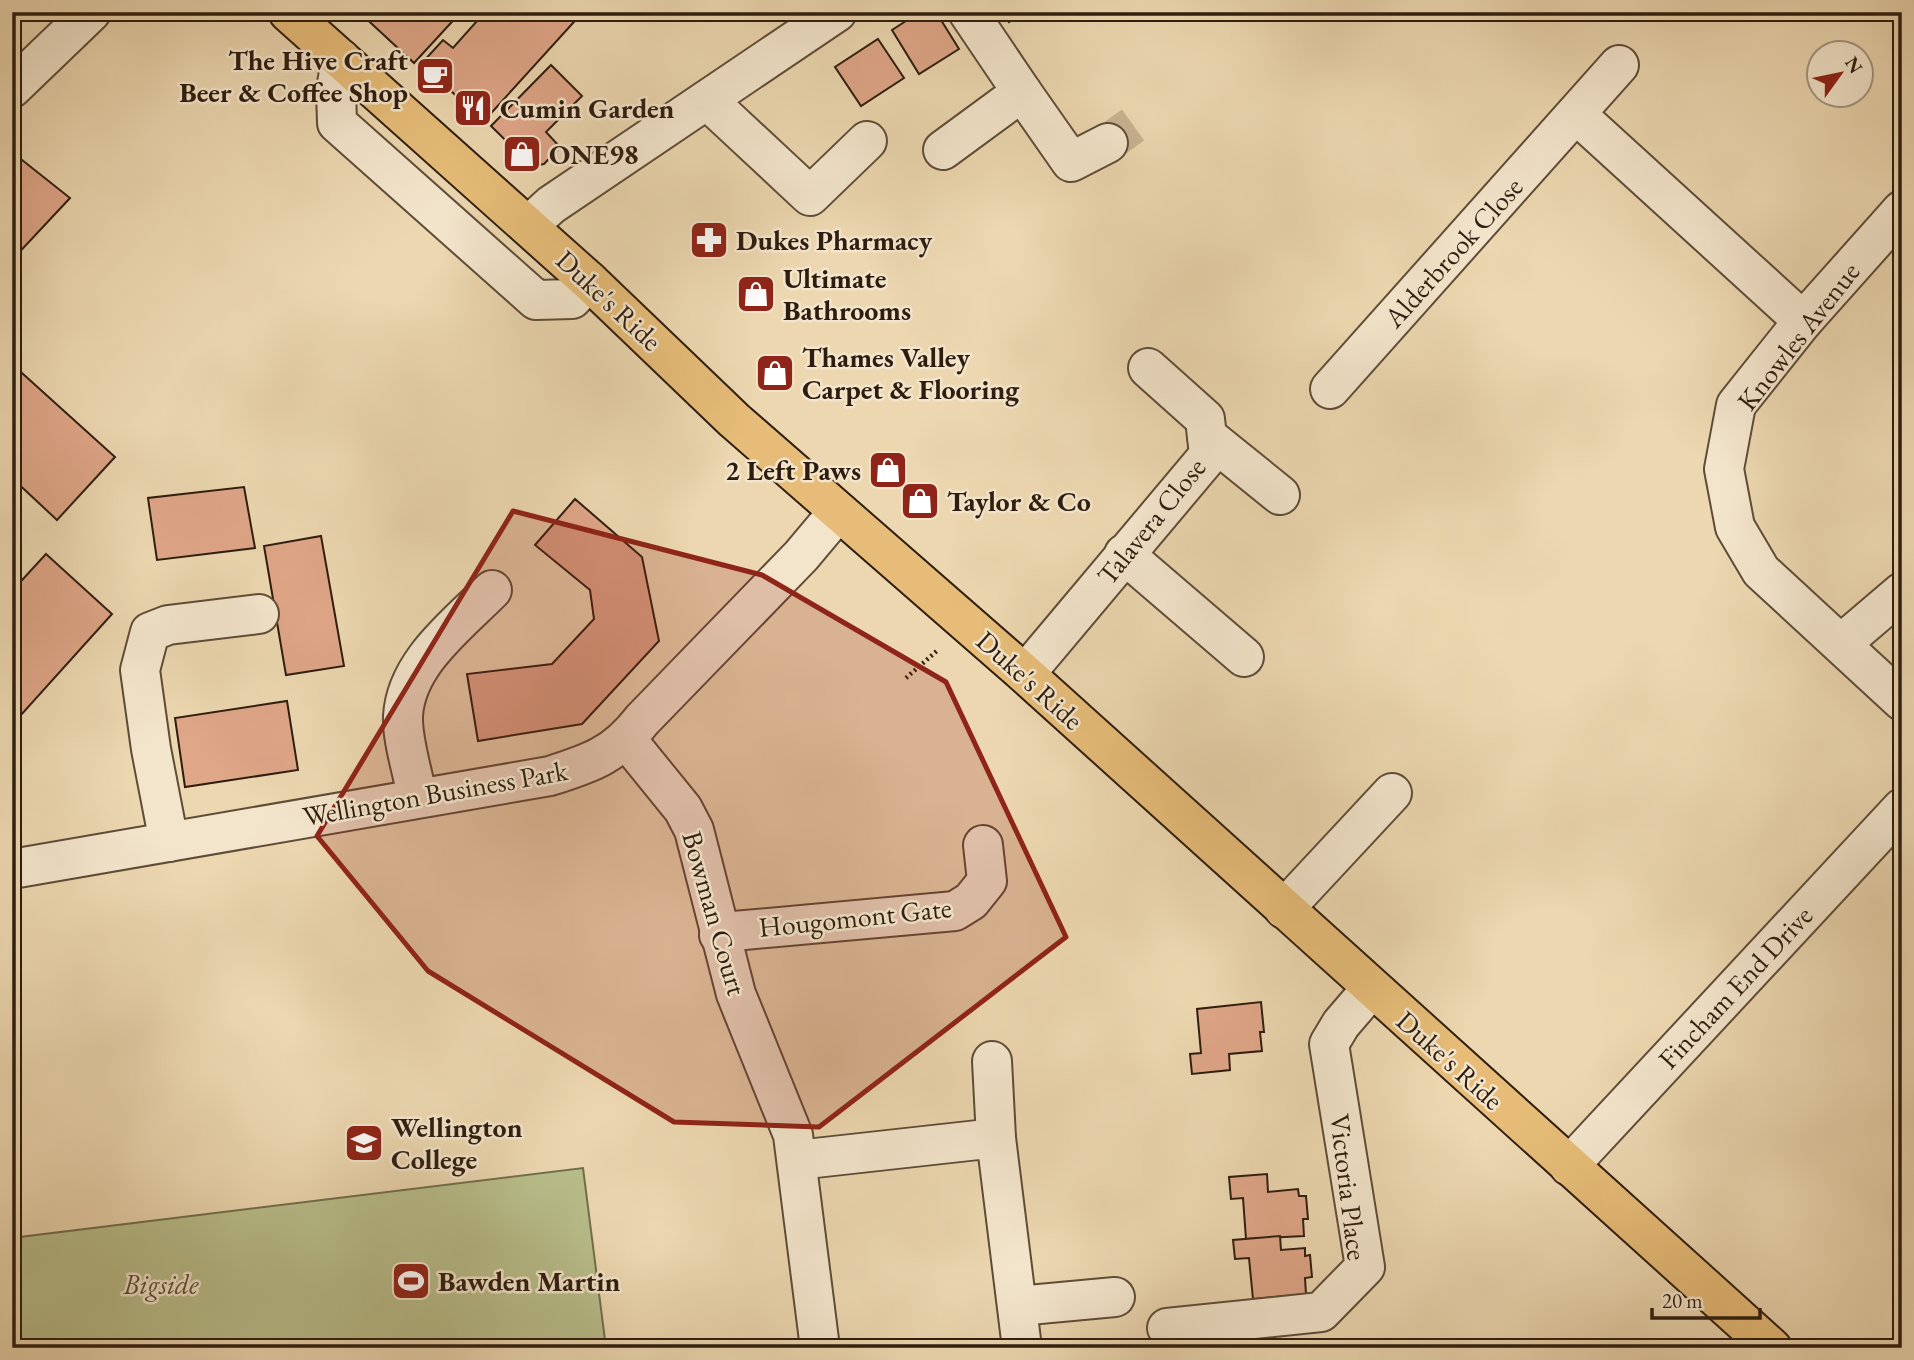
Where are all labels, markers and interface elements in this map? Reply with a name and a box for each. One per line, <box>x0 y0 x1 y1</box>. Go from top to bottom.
north arrow <box>1806 38 1876 108</box>
place label: The Hive Craft Beer & Coffee Shop <box>179 42 408 110</box>
text: N <box>1839 52 1869 79</box>
cafe icon: The Hive Craft Beer & Coffee Shop <box>414 55 456 97</box>
restaurant icon: Cumin Garden <box>452 87 494 129</box>
place label: Cumin Garden <box>500 90 675 126</box>
shop icon: ONE98 <box>501 133 543 175</box>
place label: ONE98 <box>549 136 639 172</box>
street label: Alderbrook Close <box>1375 169 1530 336</box>
pharmacy icon: Dukes Pharmacy <box>688 219 730 261</box>
place label: Dukes Pharmacy <box>736 222 933 258</box>
street label: Duke's Ride <box>548 242 670 358</box>
street label: Knowles Avenue <box>1729 254 1867 418</box>
place label: Ultimate Bathrooms <box>783 260 911 328</box>
shop icon: Ultimate Bathrooms <box>735 273 777 315</box>
place label: Thames Valley Carpet & Flooring <box>802 339 1020 407</box>
shop icon: Thames Valley Carpet & Flooring <box>754 352 796 394</box>
shop icon: 2 Left Paws <box>867 449 909 491</box>
street label: Talavera Close <box>1089 450 1213 592</box>
place label: 2 Left Paws <box>725 452 861 488</box>
shop icon: Taylor & Co <box>899 480 941 522</box>
place label: Taylor & Co <box>947 483 1091 519</box>
street label: Duke's Ride <box>969 622 1091 738</box>
street label: Wellington Business Park <box>300 752 571 834</box>
street label: Bowman Court <box>674 827 756 999</box>
street label: Hougomont Gate <box>757 889 953 945</box>
street label: Fincham End Drive <box>1650 898 1820 1076</box>
street label: Duke's Ride <box>1389 1002 1511 1118</box>
place label: Wellington College <box>391 1109 523 1177</box>
street label: Victoria Place <box>1322 1112 1376 1262</box>
school or university icon: Wellington College <box>343 1122 385 1164</box>
sports icon: Bawden Martin <box>390 1260 432 1302</box>
place label: Bawden Martin <box>438 1263 621 1299</box>
park label: Bigside <box>122 1266 199 1302</box>
scale bar <box>1652 1276 1760 1320</box>
text: 20 m <box>1662 1287 1703 1314</box>

